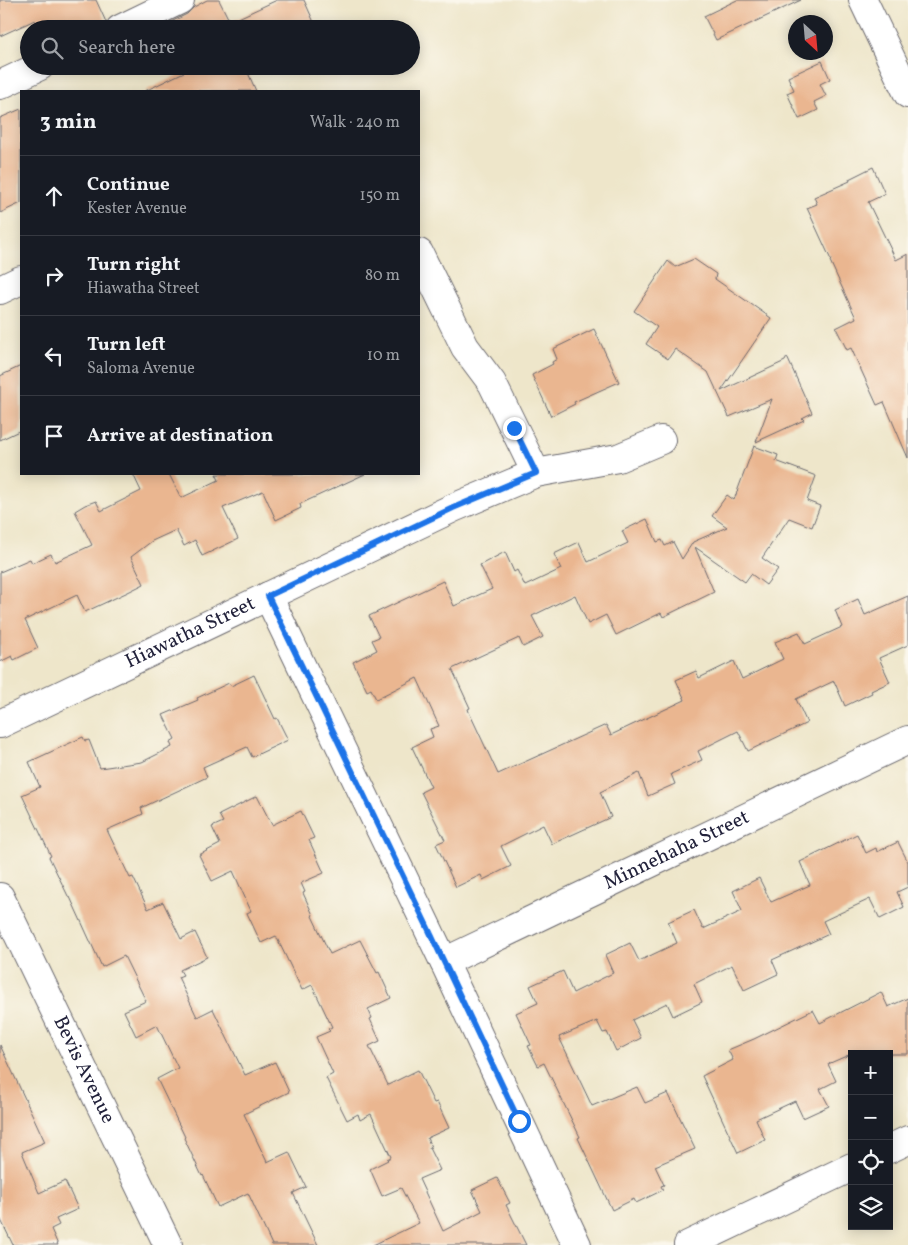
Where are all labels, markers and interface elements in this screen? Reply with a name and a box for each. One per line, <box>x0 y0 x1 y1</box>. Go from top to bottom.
north arrow <box>788 15 833 60</box>
search box <box>20 20 420 75</box>
icon: search <box>38 34 66 62</box>
text: Search here <box>78 35 175 61</box>
text: 3 min <box>40 108 96 137</box>
text: Walk · 240 m <box>310 112 400 134</box>
text: Continue <box>87 172 170 198</box>
icon: ahead <box>40 182 68 210</box>
text: 150 m <box>359 185 400 207</box>
text: Kester Avenue <box>87 198 187 220</box>
text: Turn right <box>87 252 180 278</box>
icon: right <box>40 262 68 290</box>
text: 80 m <box>365 265 400 287</box>
text: Hiawatha Street <box>87 278 200 300</box>
text: Turn left <box>87 332 166 358</box>
icon: left <box>40 342 68 370</box>
text: 10 m <box>367 345 400 367</box>
text: Saloma Avenue <box>87 358 195 380</box>
route end <box>503 417 526 440</box>
icon: arrive <box>40 422 68 450</box>
text: Arrive at destination <box>87 423 273 449</box>
street label: Hiawatha Street <box>121 590 260 676</box>
street label: Minnehaha Street <box>599 804 754 897</box>
street label: Bevis Avenue <box>46 1011 121 1128</box>
map controls <box>848 1050 893 1230</box>
button: + <box>848 1050 893 1095</box>
button: − <box>848 1095 893 1140</box>
route start <box>508 1110 531 1133</box>
button: locate <box>848 1140 893 1185</box>
button: layers <box>848 1185 893 1230</box>

